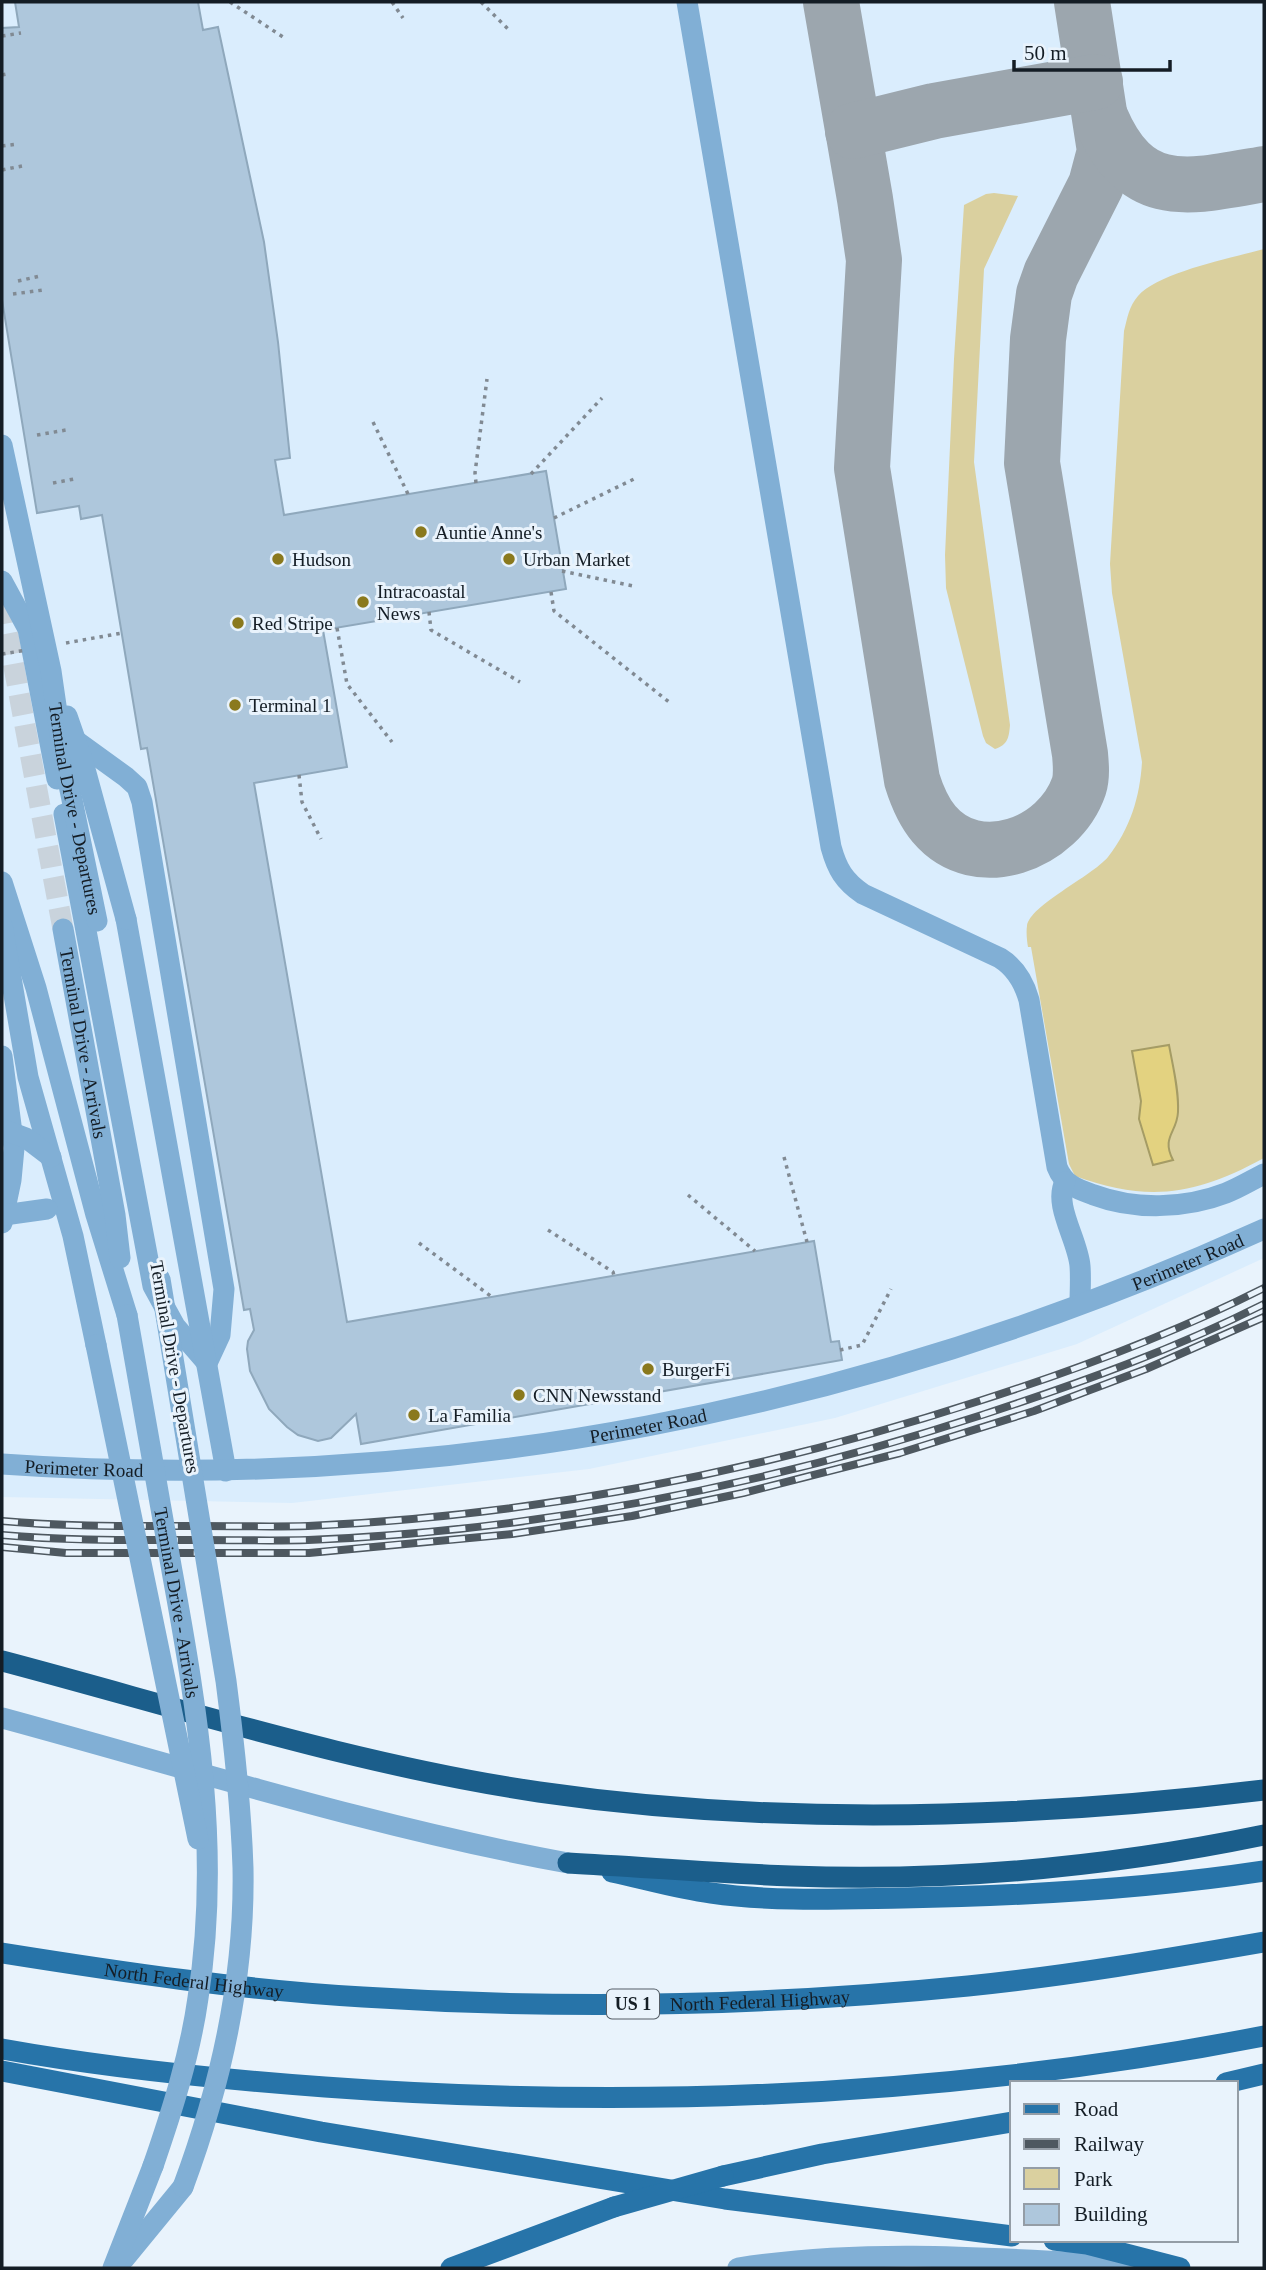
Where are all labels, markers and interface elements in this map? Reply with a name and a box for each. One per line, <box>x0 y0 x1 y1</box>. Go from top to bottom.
scale bar <box>1014 28 1170 72</box>
text: 50 m <box>1024 41 1067 65</box>
place label: Auntie Anne's <box>435 522 542 543</box>
marker: Auntie Anne's <box>413 524 429 540</box>
place label: Hudson <box>292 549 352 570</box>
place label: Urban Market <box>523 549 631 570</box>
marker: Hudson <box>270 551 286 567</box>
marker: Urban Market <box>501 551 517 567</box>
place label: Intracoastal News <box>377 581 466 624</box>
marker: Intracoastal News <box>355 594 371 610</box>
place label: Red Stripe <box>252 613 333 634</box>
marker: Red Stripe <box>230 615 246 631</box>
place label: Terminal 1 <box>249 695 332 716</box>
marker: Terminal 1 <box>227 697 243 713</box>
street label: Terminal Drive - Departures <box>45 701 106 916</box>
street label: Terminal Drive - Arrivals <box>56 946 111 1140</box>
street label: Perimeter Road <box>1129 1229 1247 1294</box>
street label: Terminal Drive - Departures <box>146 1259 204 1475</box>
place label: BurgerFi <box>662 1359 730 1380</box>
marker: BurgerFi <box>640 1361 656 1377</box>
place label: CNN Newsstand <box>533 1385 662 1406</box>
marker: CNN Newsstand <box>511 1387 527 1403</box>
street label: Perimeter Road <box>588 1404 709 1447</box>
place label: La Familia <box>428 1405 511 1426</box>
marker: La Familia <box>406 1407 422 1423</box>
street label: Perimeter Road <box>24 1455 144 1481</box>
street label: Terminal Drive - Arrivals <box>150 1506 204 1700</box>
street label: North Federal Highway <box>103 1958 285 2001</box>
street label: North Federal Highway <box>670 1985 851 2014</box>
road number: US 1 <box>607 1990 659 2018</box>
legend <box>1010 2081 1238 2242</box>
text: Road <box>1074 2097 1119 2121</box>
text: Railway <box>1074 2132 1144 2156</box>
text: Park <box>1074 2167 1113 2191</box>
text: Building <box>1074 2202 1148 2226</box>

